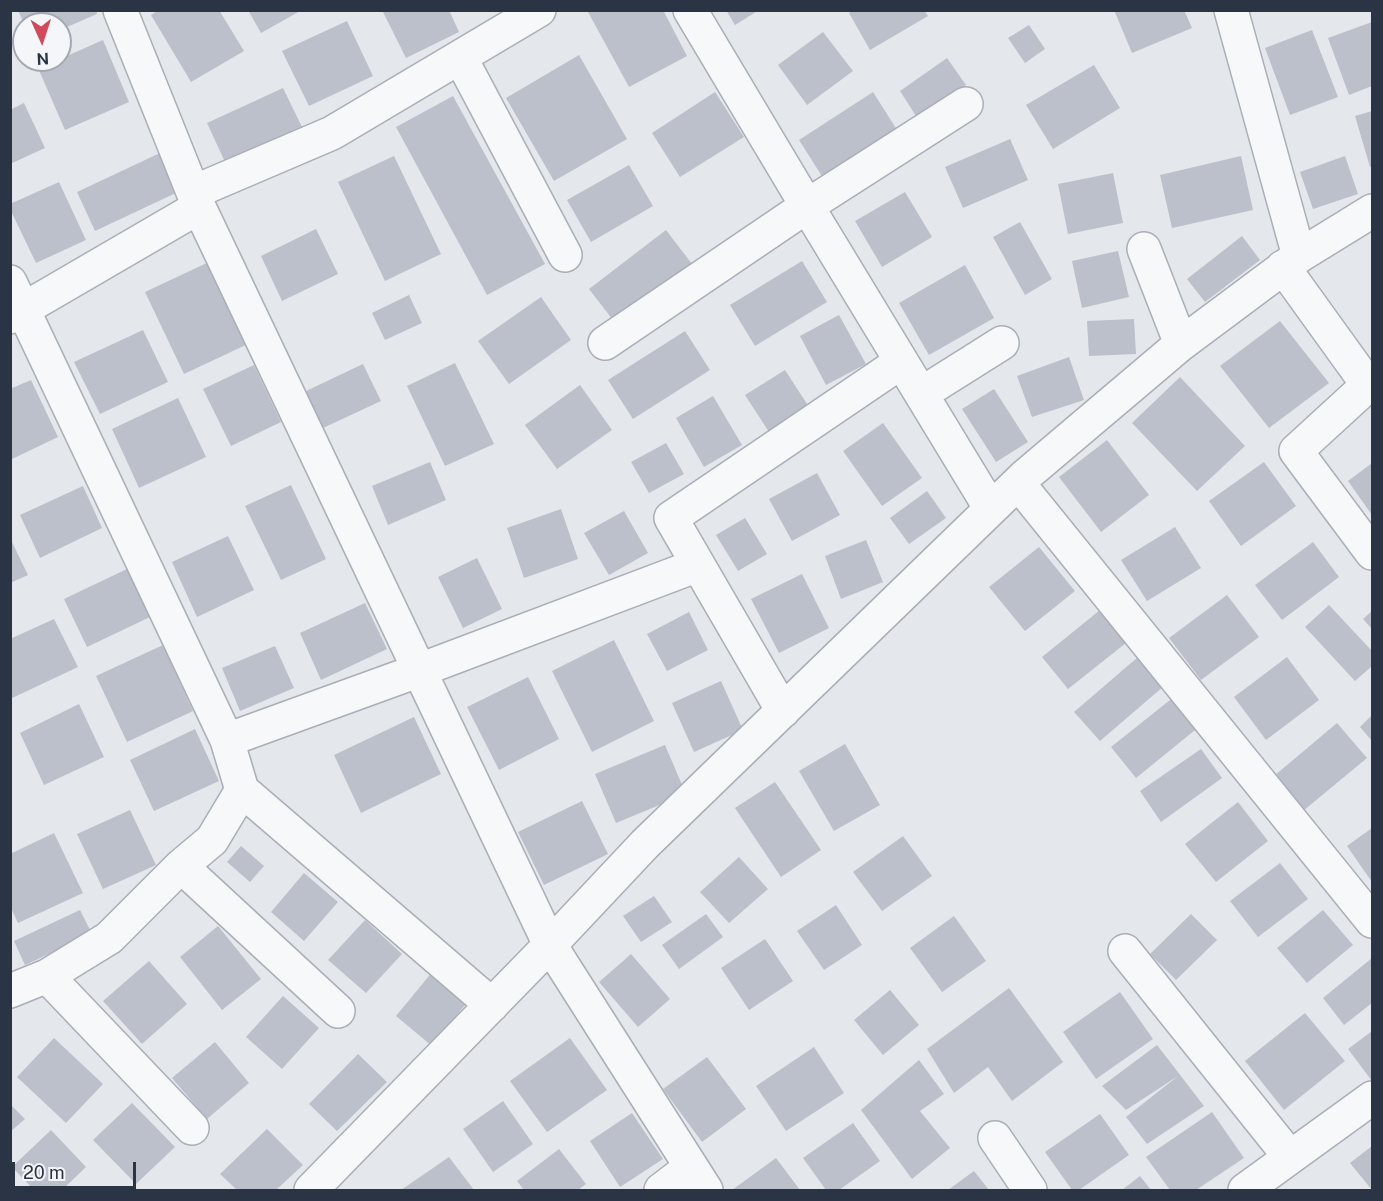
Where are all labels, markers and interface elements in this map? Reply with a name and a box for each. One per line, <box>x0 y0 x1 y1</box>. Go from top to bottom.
north arrow <box>12 12 72 72</box>
text: N <box>36 49 50 68</box>
scale bar <box>15 1150 140 1188</box>
text: 20 m <box>23 1162 65 1183</box>

